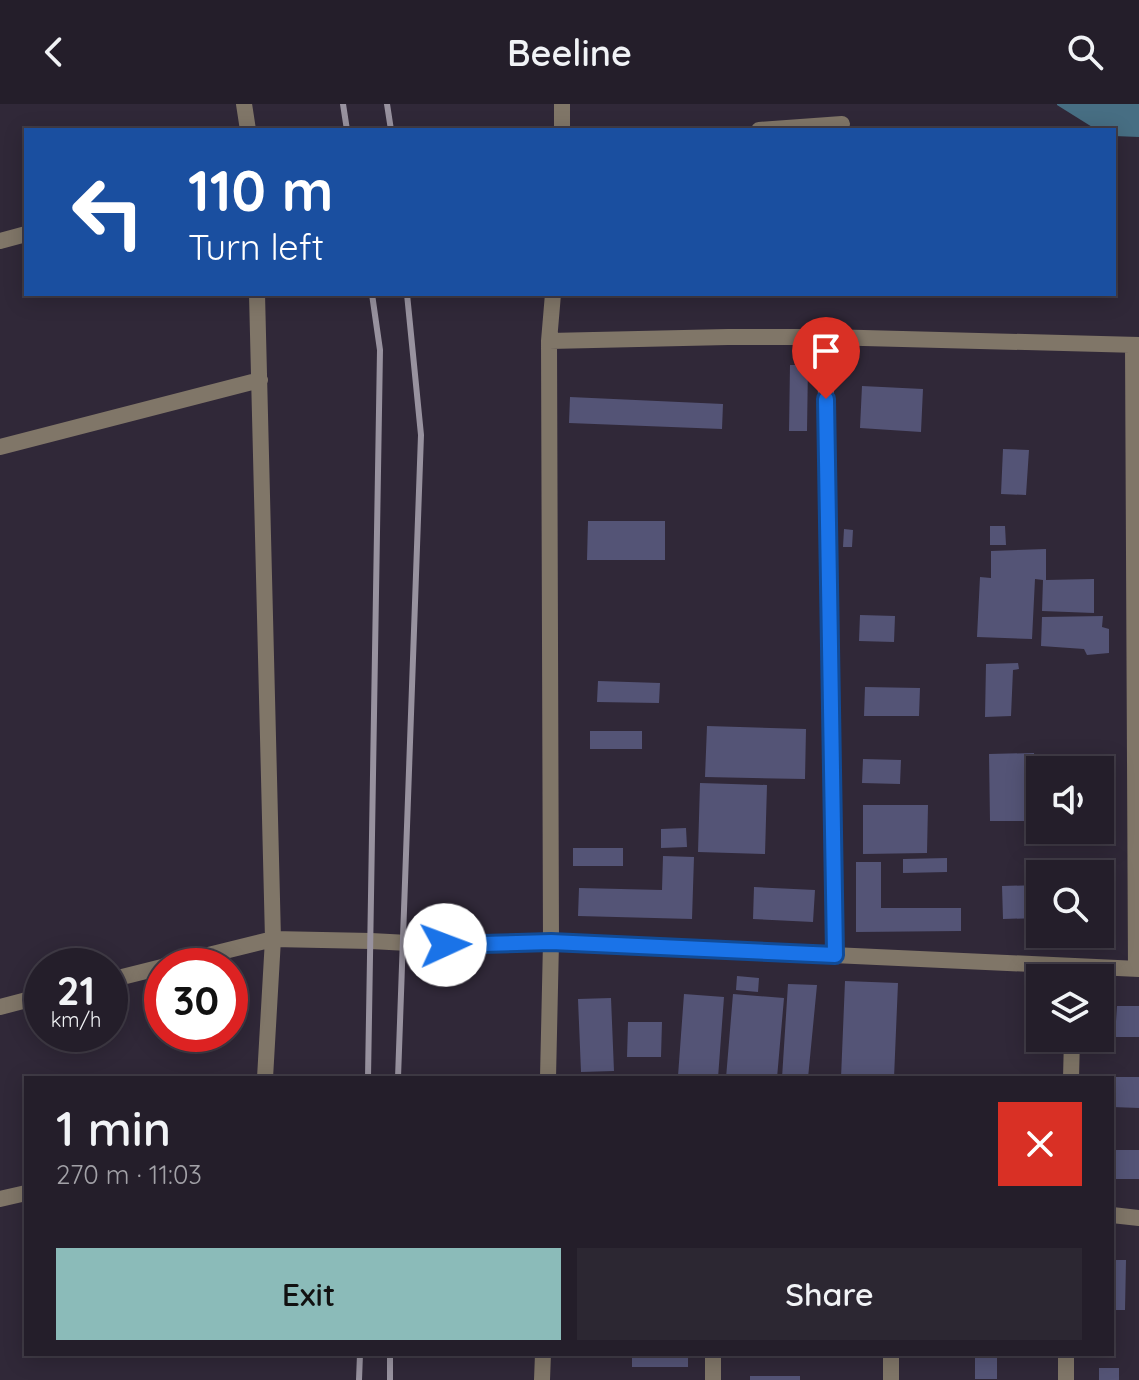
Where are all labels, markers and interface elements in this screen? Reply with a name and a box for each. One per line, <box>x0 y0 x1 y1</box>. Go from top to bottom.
icon: back <box>32 30 76 74</box>
text: Beeline <box>507 30 632 75</box>
icon: search <box>1063 30 1107 74</box>
text: 110 m <box>188 155 333 225</box>
icon: left <box>56 160 160 264</box>
text: Turn left <box>188 224 324 269</box>
pin <box>792 317 860 399</box>
icon: arrive <box>804 329 848 373</box>
map controls <box>1026 756 1114 1052</box>
button: sound <box>1026 756 1114 844</box>
button: search <box>1026 860 1114 948</box>
position arrow <box>403 903 487 987</box>
speed limit sign: 30 <box>144 948 248 1052</box>
button: layers <box>1026 964 1114 1052</box>
text: 21 <box>57 965 95 1015</box>
text: km/h <box>51 1007 101 1032</box>
text: 1 min <box>56 1098 171 1158</box>
button: close <box>998 1102 1082 1186</box>
text: 270 m · 11:03 <box>56 1158 202 1191</box>
button: Exit <box>56 1248 561 1340</box>
button: Share <box>577 1248 1082 1340</box>

